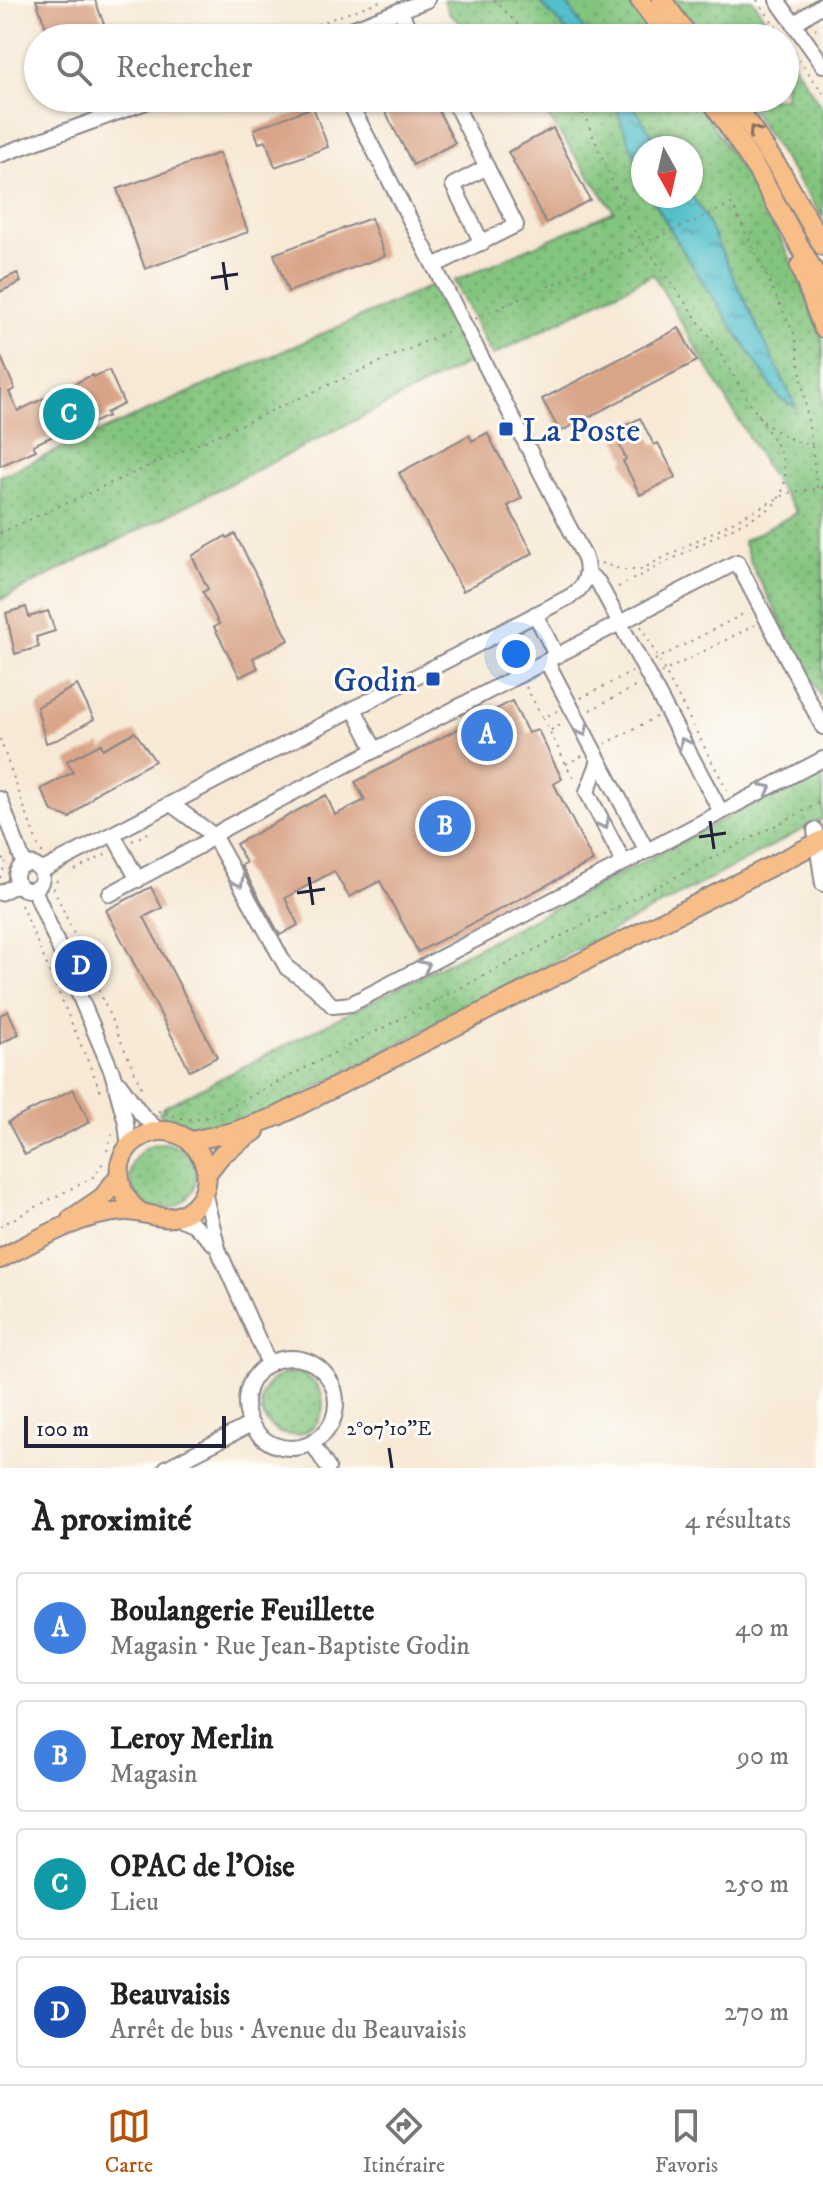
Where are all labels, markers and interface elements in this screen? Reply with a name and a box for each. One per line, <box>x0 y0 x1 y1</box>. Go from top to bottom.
search box <box>24 24 799 112</box>
icon: search <box>52 46 96 90</box>
text: Rechercher <box>116 50 252 87</box>
one-way arrow <box>749 125 764 140</box>
north arrow <box>631 136 703 208</box>
pin: C <box>43 384 95 444</box>
place label: La Poste <box>522 410 640 452</box>
marker: La Poste <box>497 420 515 438</box>
your location <box>496 634 536 674</box>
place label: Godin <box>333 660 417 702</box>
marker: Godin <box>424 670 442 688</box>
pin: A <box>461 705 513 765</box>
one-way arrow <box>574 723 589 737</box>
one-way arrow <box>678 738 694 752</box>
one-way arrow <box>757 783 772 798</box>
pin: B <box>419 796 471 856</box>
one-way arrow <box>594 816 609 831</box>
one-way arrow <box>229 874 244 888</box>
pin: D <box>55 936 107 996</box>
one-way arrow <box>416 960 431 975</box>
scale bar <box>24 1412 226 1448</box>
text: 100 m <box>36 1416 89 1443</box>
text: 2°07'10"E <box>347 1417 431 1442</box>
text: À proximité <box>32 1499 192 1541</box>
text: 4 résultats <box>685 1504 791 1537</box>
text: Boulangerie Feuillette <box>110 1593 375 1630</box>
text: A <box>52 1612 68 1645</box>
text: 40 m <box>735 1612 789 1645</box>
text: Magasin · Rue Jean-Baptiste Godin <box>110 1630 470 1663</box>
text: Leroy Merlin <box>110 1721 273 1758</box>
text: B <box>52 1740 68 1773</box>
text: 90 m <box>737 1740 789 1773</box>
text: Magasin <box>110 1758 197 1791</box>
text: OPAC de l'Oise <box>110 1849 295 1886</box>
text: C <box>51 1868 69 1901</box>
text: 250 m <box>724 1868 789 1901</box>
text: Lieu <box>110 1886 159 1919</box>
text: Beauvaisis <box>110 1977 230 2014</box>
text: D <box>50 1996 70 2029</box>
text: 270 m <box>724 1996 789 2029</box>
text: Arrêt de bus · Avenue du Beauvaisis <box>110 2014 466 2047</box>
tab: Carte <box>105 2104 153 2179</box>
tab: Itinéraire <box>363 2104 445 2179</box>
tab: Favoris <box>655 2104 718 2179</box>

